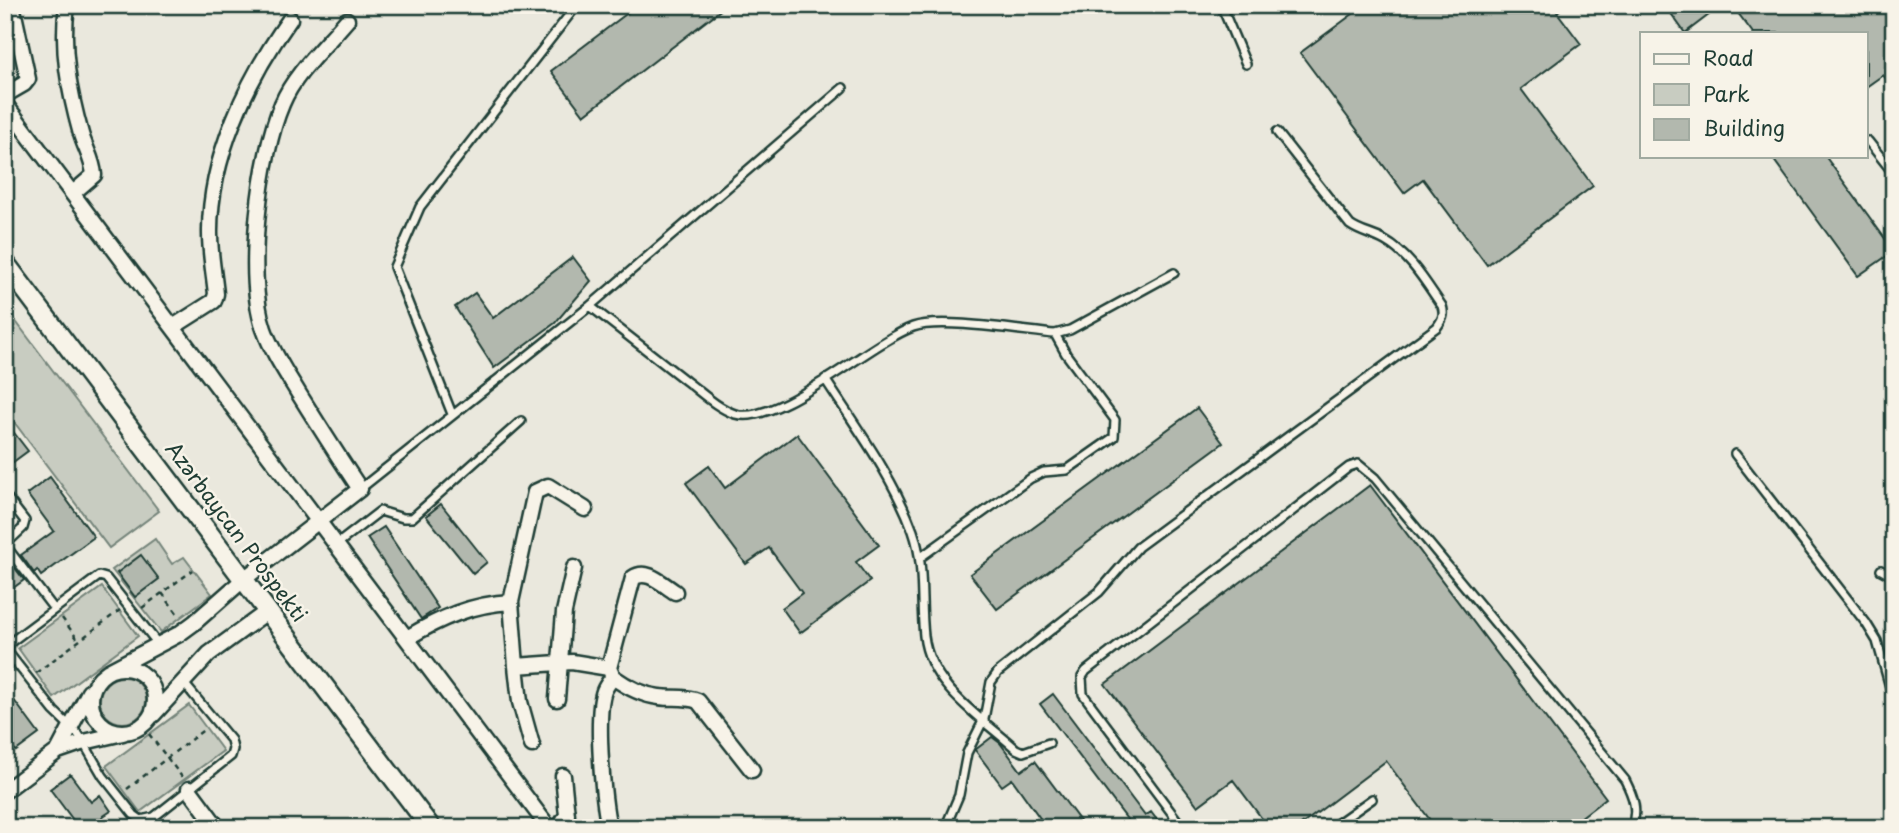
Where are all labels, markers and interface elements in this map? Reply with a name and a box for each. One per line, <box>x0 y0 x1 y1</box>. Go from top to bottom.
legend <box>1640 32 1868 158</box>
text: Road <box>1703 41 1754 73</box>
text: Park <box>1703 77 1750 109</box>
text: Building <box>1703 111 1785 143</box>
street label: Azərbaycan Prospekti <box>159 434 316 628</box>

